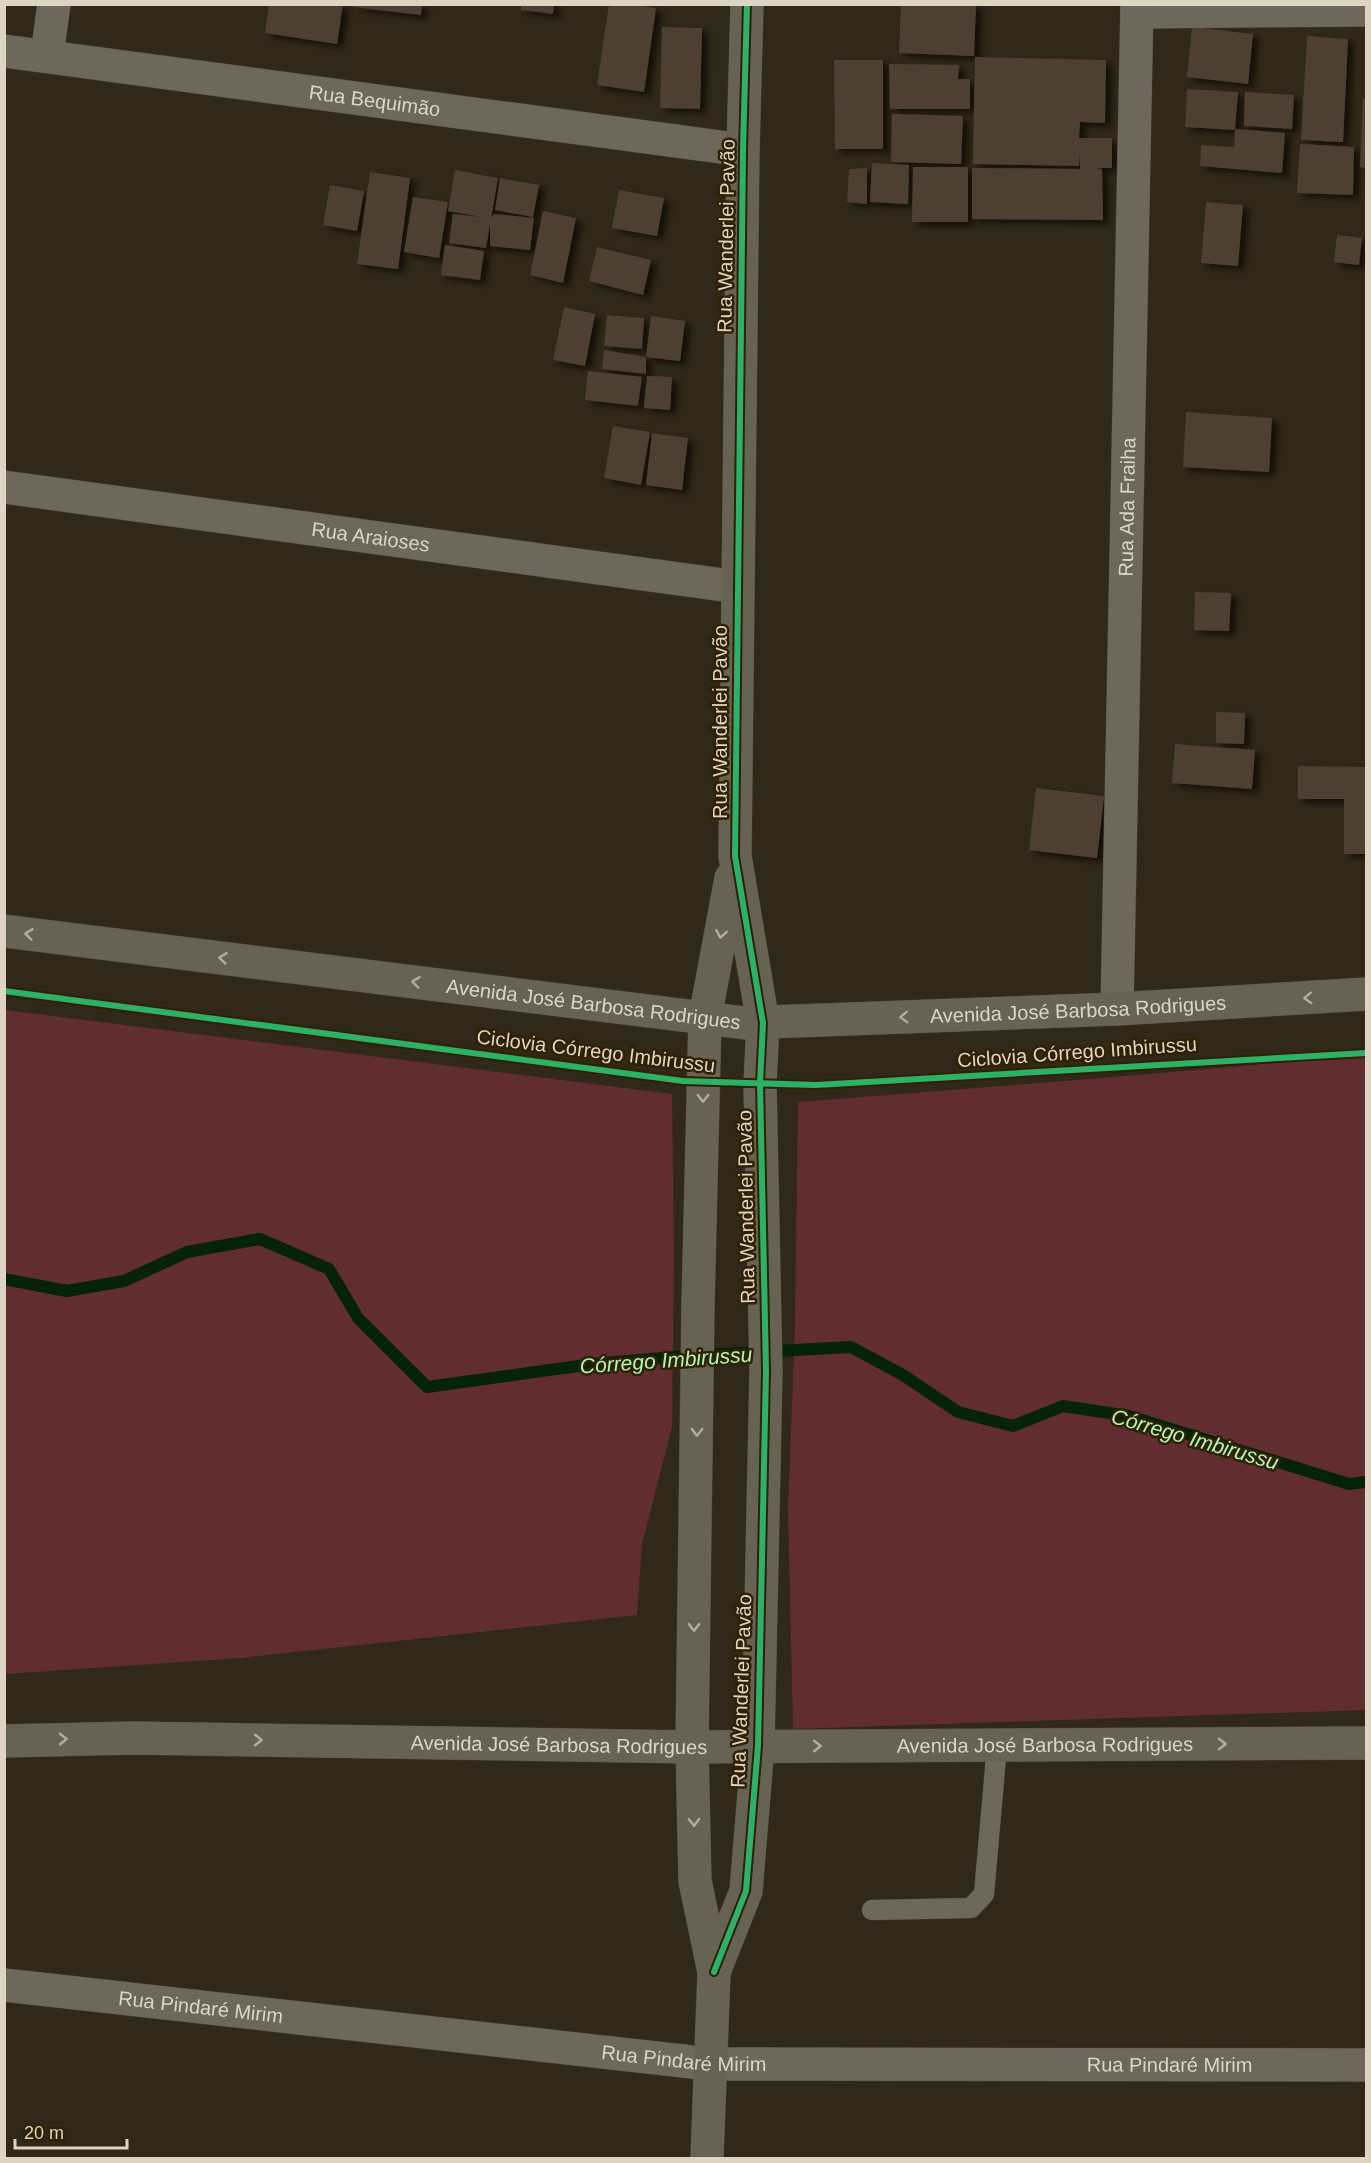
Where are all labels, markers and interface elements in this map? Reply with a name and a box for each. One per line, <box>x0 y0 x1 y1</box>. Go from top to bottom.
street label: Rua Bequimão <box>308 81 442 120</box>
street label: Rua Wanderlei Pavão <box>713 139 739 333</box>
street label: Rua Ada Fraiha <box>1115 437 1139 577</box>
street label: Rua Araioses <box>310 518 431 556</box>
street label: Rua Wanderlei Pavão <box>709 625 731 819</box>
one-way arrow <box>25 928 34 941</box>
one-way arrow <box>715 929 728 939</box>
one-way arrow <box>218 952 228 965</box>
street label: Avenida José Barbosa Rodrigues <box>445 975 742 1033</box>
one-way arrow <box>412 977 421 989</box>
street label: Avenida José Barbosa Rodrigues <box>929 991 1227 1027</box>
one-way arrow <box>1304 991 1313 1004</box>
one-way arrow <box>899 1011 908 1024</box>
street label: Ciclovia Córrego Imbirussu <box>476 1025 716 1077</box>
street label: Ciclovia Córrego Imbirussu <box>956 1033 1198 1071</box>
one-way arrow <box>697 1093 709 1102</box>
street label: Rua Wanderlei Pavão <box>733 1110 759 1304</box>
water label: Córrego Imbirussu <box>579 1342 753 1377</box>
water label: Córrego Imbirussu <box>1109 1404 1281 1474</box>
one-way arrow <box>691 1427 703 1436</box>
street label: Rua Wanderlei Pavão <box>727 1594 755 1788</box>
one-way arrow <box>688 1622 700 1631</box>
street label: Avenida José Barbosa Rodrigues <box>410 1731 707 1758</box>
one-way arrow <box>58 1733 67 1745</box>
one-way arrow <box>253 1733 262 1746</box>
street label: Avenida José Barbosa Rodrigues <box>897 1733 1193 1757</box>
one-way arrow <box>1217 1738 1226 1751</box>
one-way arrow <box>812 1740 821 1752</box>
one-way arrow <box>687 1817 700 1826</box>
street label: Rua Pindaré Mirim <box>117 1987 284 2027</box>
street label: Rua Pindaré Mirim <box>600 2041 766 2075</box>
street label: Rua Pindaré Mirim <box>1087 2054 1252 2076</box>
scale bar <box>15 2112 128 2150</box>
text: 20 m <box>24 2123 64 2143</box>

